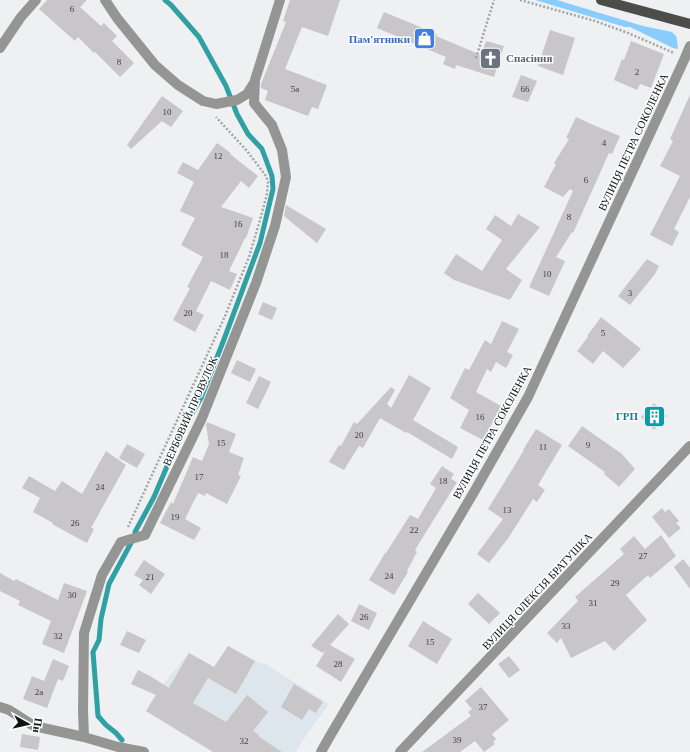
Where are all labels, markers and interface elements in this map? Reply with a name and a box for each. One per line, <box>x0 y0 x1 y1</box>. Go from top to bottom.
house number: 6 <box>70 4 75 14</box>
shop icon: Пам'ятники <box>412 26 438 52</box>
place label: Пам'ятники <box>349 33 411 45</box>
church icon: Спасіння <box>477 45 503 71</box>
place label: Спасіння <box>506 52 552 64</box>
house number: 8 <box>117 57 122 67</box>
house number: 2 <box>635 67 639 77</box>
street label: ВУЛИЦЯ ПЕТРА СОКОЛЕНКА <box>596 71 670 213</box>
house number: 5а <box>291 84 299 94</box>
house number: 66 <box>521 84 530 94</box>
house number: 10 <box>163 107 172 117</box>
house number: 4 <box>602 138 607 148</box>
house number: 12 <box>214 151 223 161</box>
house number: 6 <box>584 175 589 185</box>
house number: 8 <box>567 212 572 222</box>
house number: 16 <box>234 219 243 229</box>
house number: 18 <box>220 250 229 260</box>
house number: 10 <box>543 269 552 279</box>
house number: 3 <box>628 288 633 298</box>
house number: 20 <box>184 308 193 318</box>
house number: 5 <box>601 328 606 338</box>
street label: ВЕРБОВИЙ ПРОВУЛОК <box>160 354 220 467</box>
street label: ВУЛИЦЯ ПЕТРА СОКОЛЕНКА <box>450 363 534 501</box>
building icon: ГРП <box>641 403 667 429</box>
place label: ГРП <box>616 410 638 422</box>
house number: 16 <box>476 412 485 422</box>
house number: 20 <box>355 430 364 440</box>
house number: 15 <box>217 438 226 448</box>
house number: 9 <box>586 440 591 450</box>
house number: 11 <box>539 442 547 452</box>
house number: 17 <box>195 472 204 482</box>
house number: 18 <box>439 476 448 486</box>
house number: 24 <box>96 482 105 492</box>
house number: 13 <box>503 505 512 515</box>
house number: 19 <box>171 512 180 522</box>
house number: 26 <box>71 518 80 528</box>
house number: 22 <box>410 525 419 535</box>
street label: ВУЛИЦЯ ОЛЕКСІЯ БРАТУШКА <box>480 530 594 652</box>
house number: 27 <box>639 551 648 561</box>
house number: 24 <box>385 571 394 581</box>
house number: 21 <box>146 572 155 582</box>
house number: 29 <box>611 578 620 588</box>
house number: 30 <box>68 590 77 600</box>
house number: 31 <box>589 598 598 608</box>
house number: 26 <box>360 612 369 622</box>
house number: 33 <box>562 621 571 631</box>
house number: 32 <box>54 631 63 641</box>
house number: 15 <box>426 637 435 647</box>
house number: 28 <box>334 659 343 669</box>
house number: 2а <box>35 687 43 697</box>
house number: 37 <box>479 702 488 712</box>
north arrow <box>8 704 48 744</box>
text: Пн <box>31 717 45 734</box>
house number: 39 <box>453 735 462 745</box>
house number: 32 <box>240 736 249 746</box>

